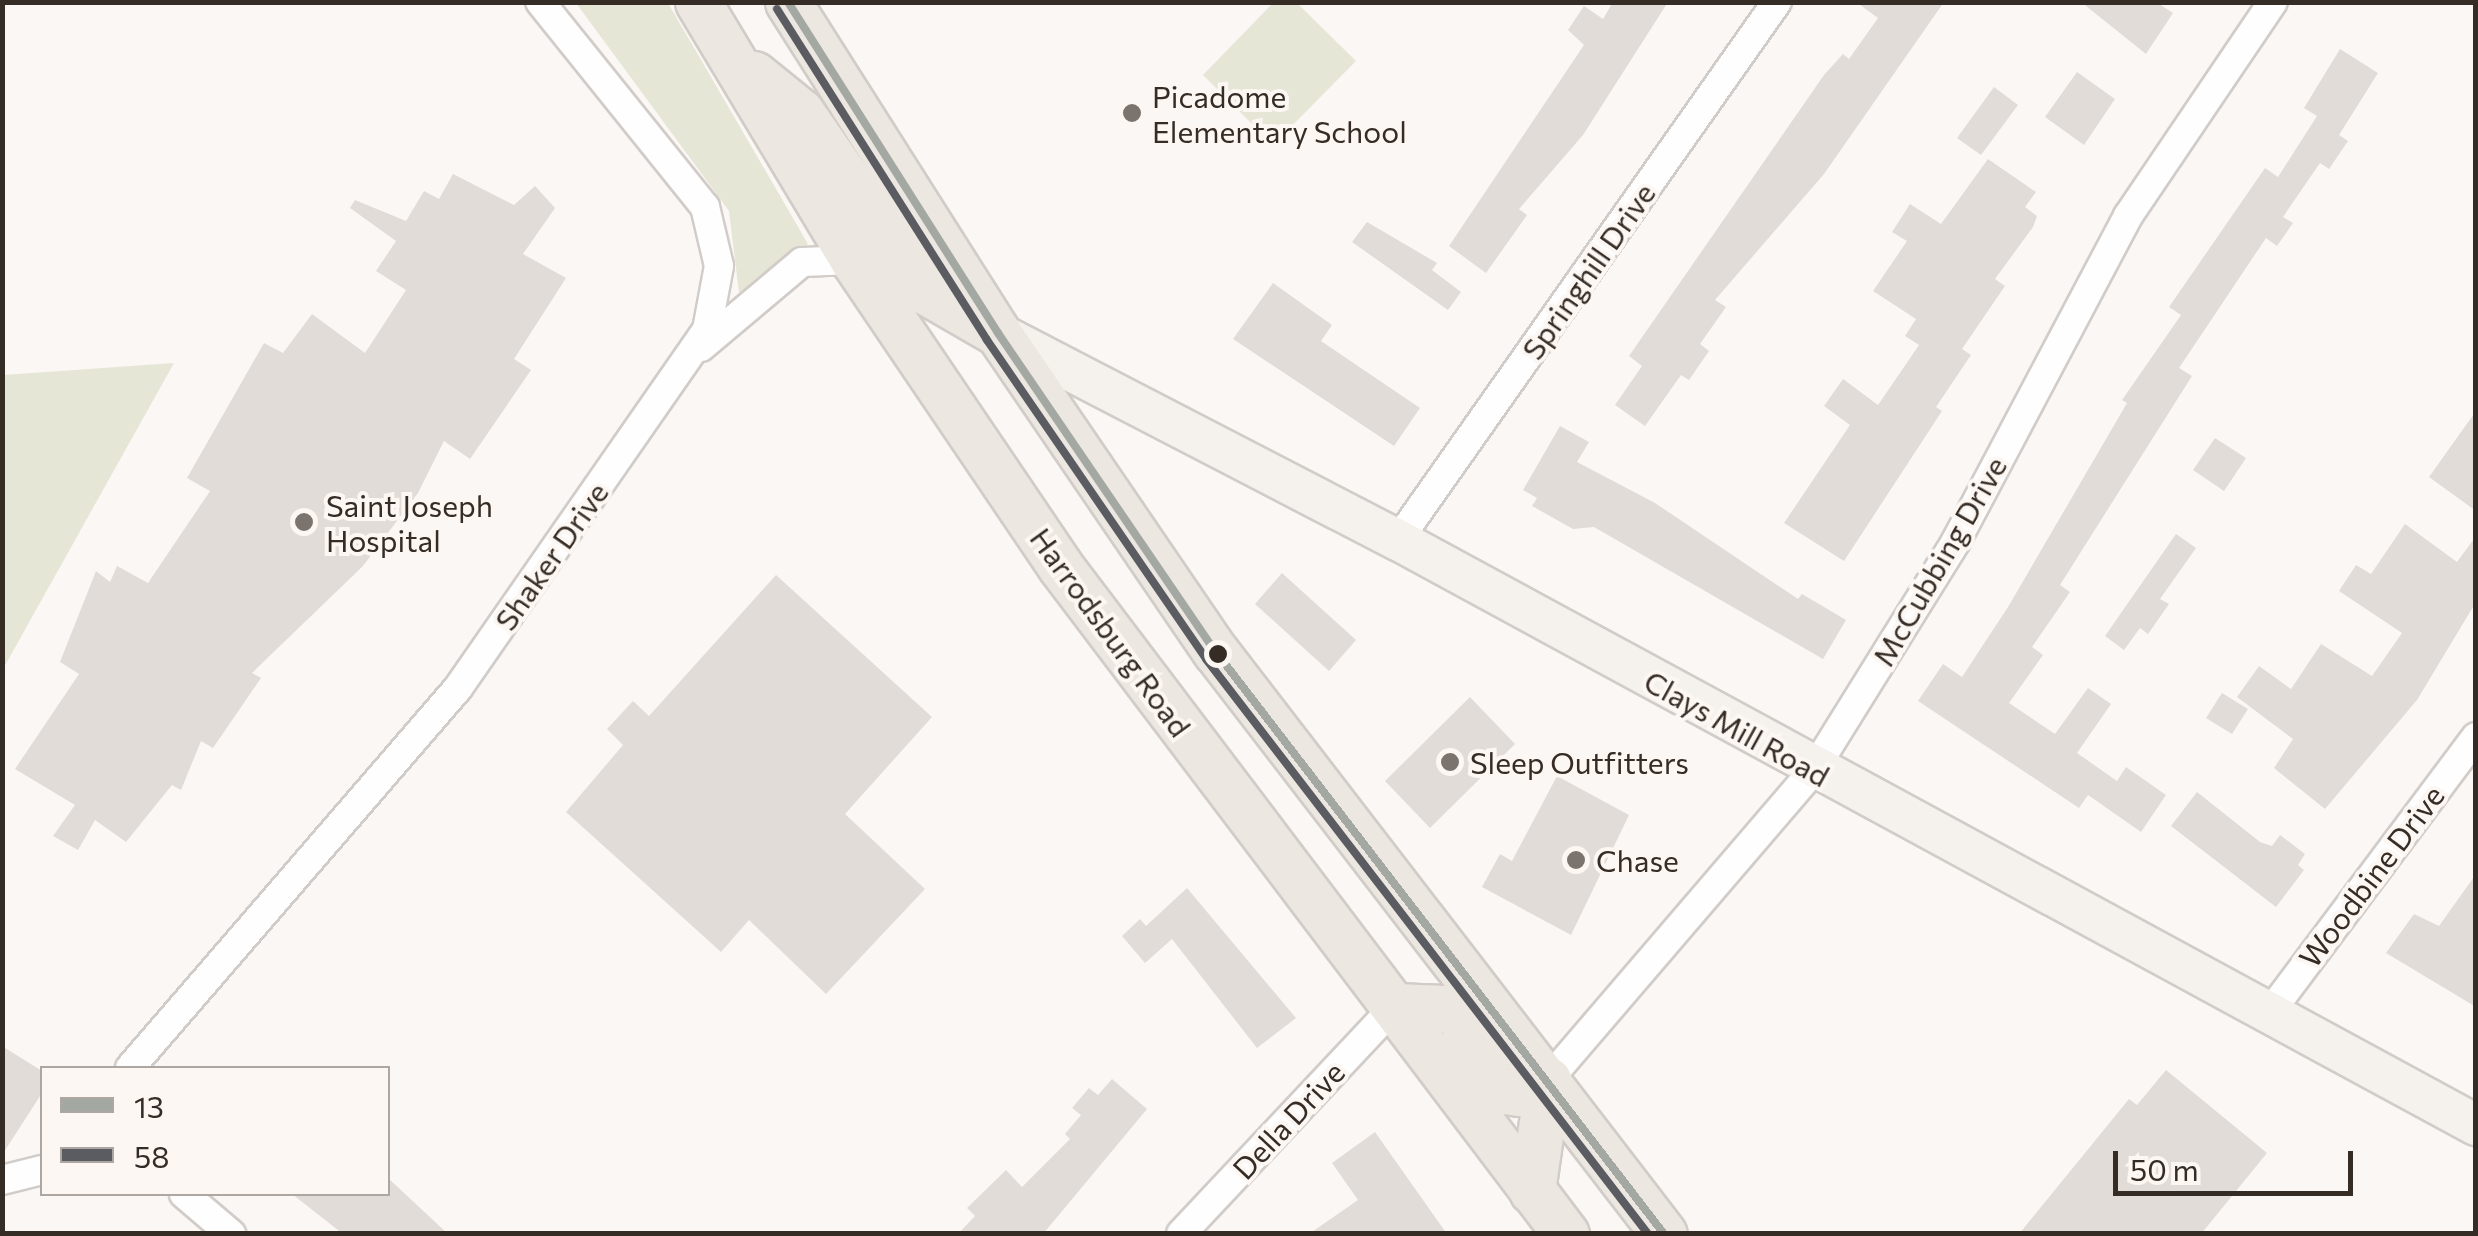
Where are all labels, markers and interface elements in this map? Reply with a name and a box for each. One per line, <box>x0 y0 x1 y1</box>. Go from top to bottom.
place label: Picadome Elementary School <box>1152 78 1407 148</box>
marker: Picadome Elementary School <box>1121 102 1143 124</box>
street label: Springhill Drive <box>1514 176 1662 366</box>
street label: McCubbing Drive <box>1864 450 2014 672</box>
street label: Shaker Drive <box>487 475 615 637</box>
place label: Saint Joseph Hospital <box>326 487 493 558</box>
marker: Saint Joseph Hospital <box>291 509 317 535</box>
street label: Harrodsburg Road <box>1023 521 1199 743</box>
unlabelled marker <box>1208 644 1228 664</box>
street label: Clays Mill Road <box>1638 662 1836 794</box>
place label: Sleep Outfitters <box>1470 744 1689 780</box>
marker: Sleep Outfitters <box>1439 751 1461 773</box>
street label: Woodbine Drive <box>2291 778 2451 974</box>
place label: Chase <box>1596 842 1679 878</box>
marker: Chase <box>1565 849 1587 871</box>
street label: Della Drive <box>1225 1054 1351 1186</box>
legend <box>40 1066 390 1196</box>
text: 13 <box>134 1087 164 1124</box>
scale bar <box>2118 1131 2358 1193</box>
text: 58 <box>134 1137 169 1174</box>
text: 50 m <box>2130 1150 2199 1187</box>

